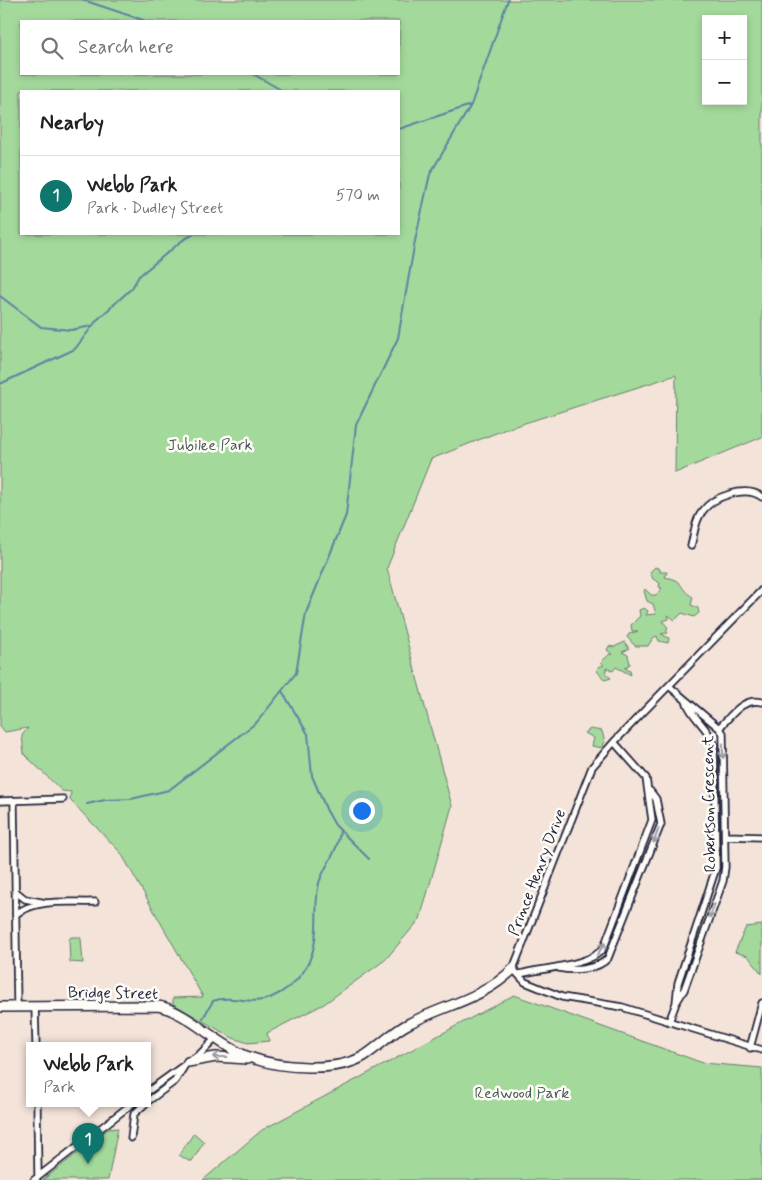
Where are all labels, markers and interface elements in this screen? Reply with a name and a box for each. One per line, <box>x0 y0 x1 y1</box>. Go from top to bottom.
map controls <box>702 15 747 105</box>
button: + <box>702 15 747 60</box>
search box <box>20 20 400 75</box>
icon: search <box>38 34 66 62</box>
text: Search here <box>78 35 174 60</box>
button: − <box>702 60 747 105</box>
text: Nearby <box>40 109 104 137</box>
text: Webb Park <box>87 173 177 198</box>
text: 1 <box>52 185 60 206</box>
text: 570 m <box>336 185 380 206</box>
text: Park · Dudley Street <box>87 198 223 219</box>
park label: Jubilee Park <box>168 435 252 456</box>
street label: Robertson Crescent <box>698 735 721 872</box>
one-way arrow <box>718 742 728 759</box>
your location <box>349 798 375 824</box>
street label: Prince Henry Drive <box>504 806 571 939</box>
one-way arrow <box>651 828 660 843</box>
one-way arrow <box>707 903 716 918</box>
one-way arrow <box>596 942 606 956</box>
street label: Bridge Street <box>68 982 158 1005</box>
popup <box>26 1042 151 1107</box>
text: Webb Park <box>43 1052 134 1077</box>
one-way arrow <box>213 1052 229 1062</box>
text: Park <box>43 1077 75 1098</box>
park label: Redwood Park <box>475 1083 569 1104</box>
pin: 1 <box>72 1123 104 1164</box>

